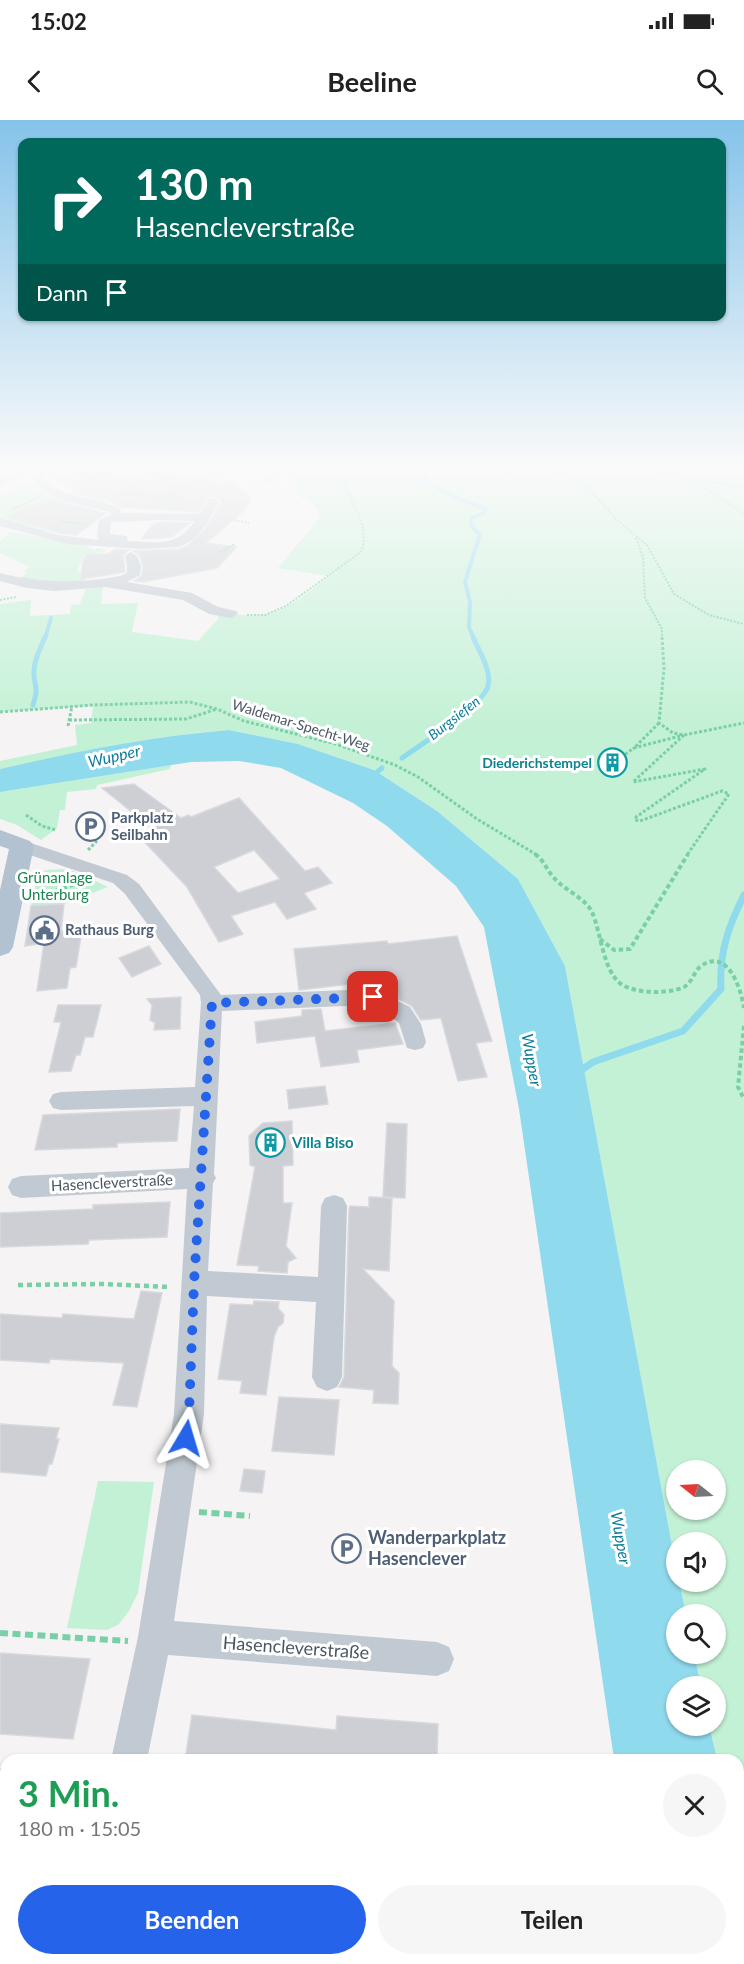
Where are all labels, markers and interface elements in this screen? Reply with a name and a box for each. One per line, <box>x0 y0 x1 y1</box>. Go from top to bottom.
text: 15:02 <box>30 8 87 35</box>
icon: back <box>18 65 51 98</box>
text: Beeline <box>327 65 417 98</box>
icon: search <box>693 65 726 98</box>
text: 130 m <box>135 159 253 209</box>
icon: right <box>36 162 114 240</box>
text: Hasencleverstraße <box>135 210 355 243</box>
icon: arrive <box>100 276 133 309</box>
text: Dann <box>36 279 88 306</box>
water label: Burgsiefen <box>424 692 483 743</box>
street label: Waldemar-Specht-Weg <box>230 695 372 754</box>
water label: Wupper <box>86 740 142 771</box>
building icon: Diederichstempel <box>597 747 629 779</box>
place label: Diederichstempel <box>482 754 592 771</box>
place label: Parkplatz Seilbahn <box>111 808 174 843</box>
parking icon: Parkplatz Seilbahn <box>74 811 106 843</box>
park label: Grünanlage Unterburg <box>17 868 93 903</box>
public building icon: Rathaus Burg <box>28 914 60 946</box>
place label: Rathaus Burg <box>65 920 154 938</box>
pin <box>347 971 398 1022</box>
icon: arrive <box>356 980 389 1013</box>
water label: Wupper <box>519 1032 547 1088</box>
building icon: Villa Biso <box>255 1127 287 1159</box>
place label: Villa Biso <box>291 1133 354 1151</box>
street label: Hasencleverstraße <box>51 1170 173 1194</box>
position arrow <box>154 1406 218 1470</box>
north arrow <box>666 1460 726 1520</box>
map controls <box>666 1460 726 1736</box>
water label: Wupper <box>608 1510 636 1566</box>
place label: Wanderparkplatz Hasenclever <box>368 1526 506 1569</box>
parking icon: Wanderparkplatz Hasenclever <box>331 1532 363 1564</box>
button: sound <box>666 1532 726 1592</box>
button: search <box>666 1604 726 1664</box>
street label: Hasencleverstraße <box>222 1631 370 1663</box>
button: layers <box>666 1676 726 1736</box>
text: 3 Min. <box>18 1771 119 1815</box>
button: close <box>663 1774 726 1837</box>
text: 180 m · 15:05 <box>18 1816 141 1840</box>
button: Beenden <box>18 1885 366 1954</box>
button: Teilen <box>378 1885 726 1954</box>

